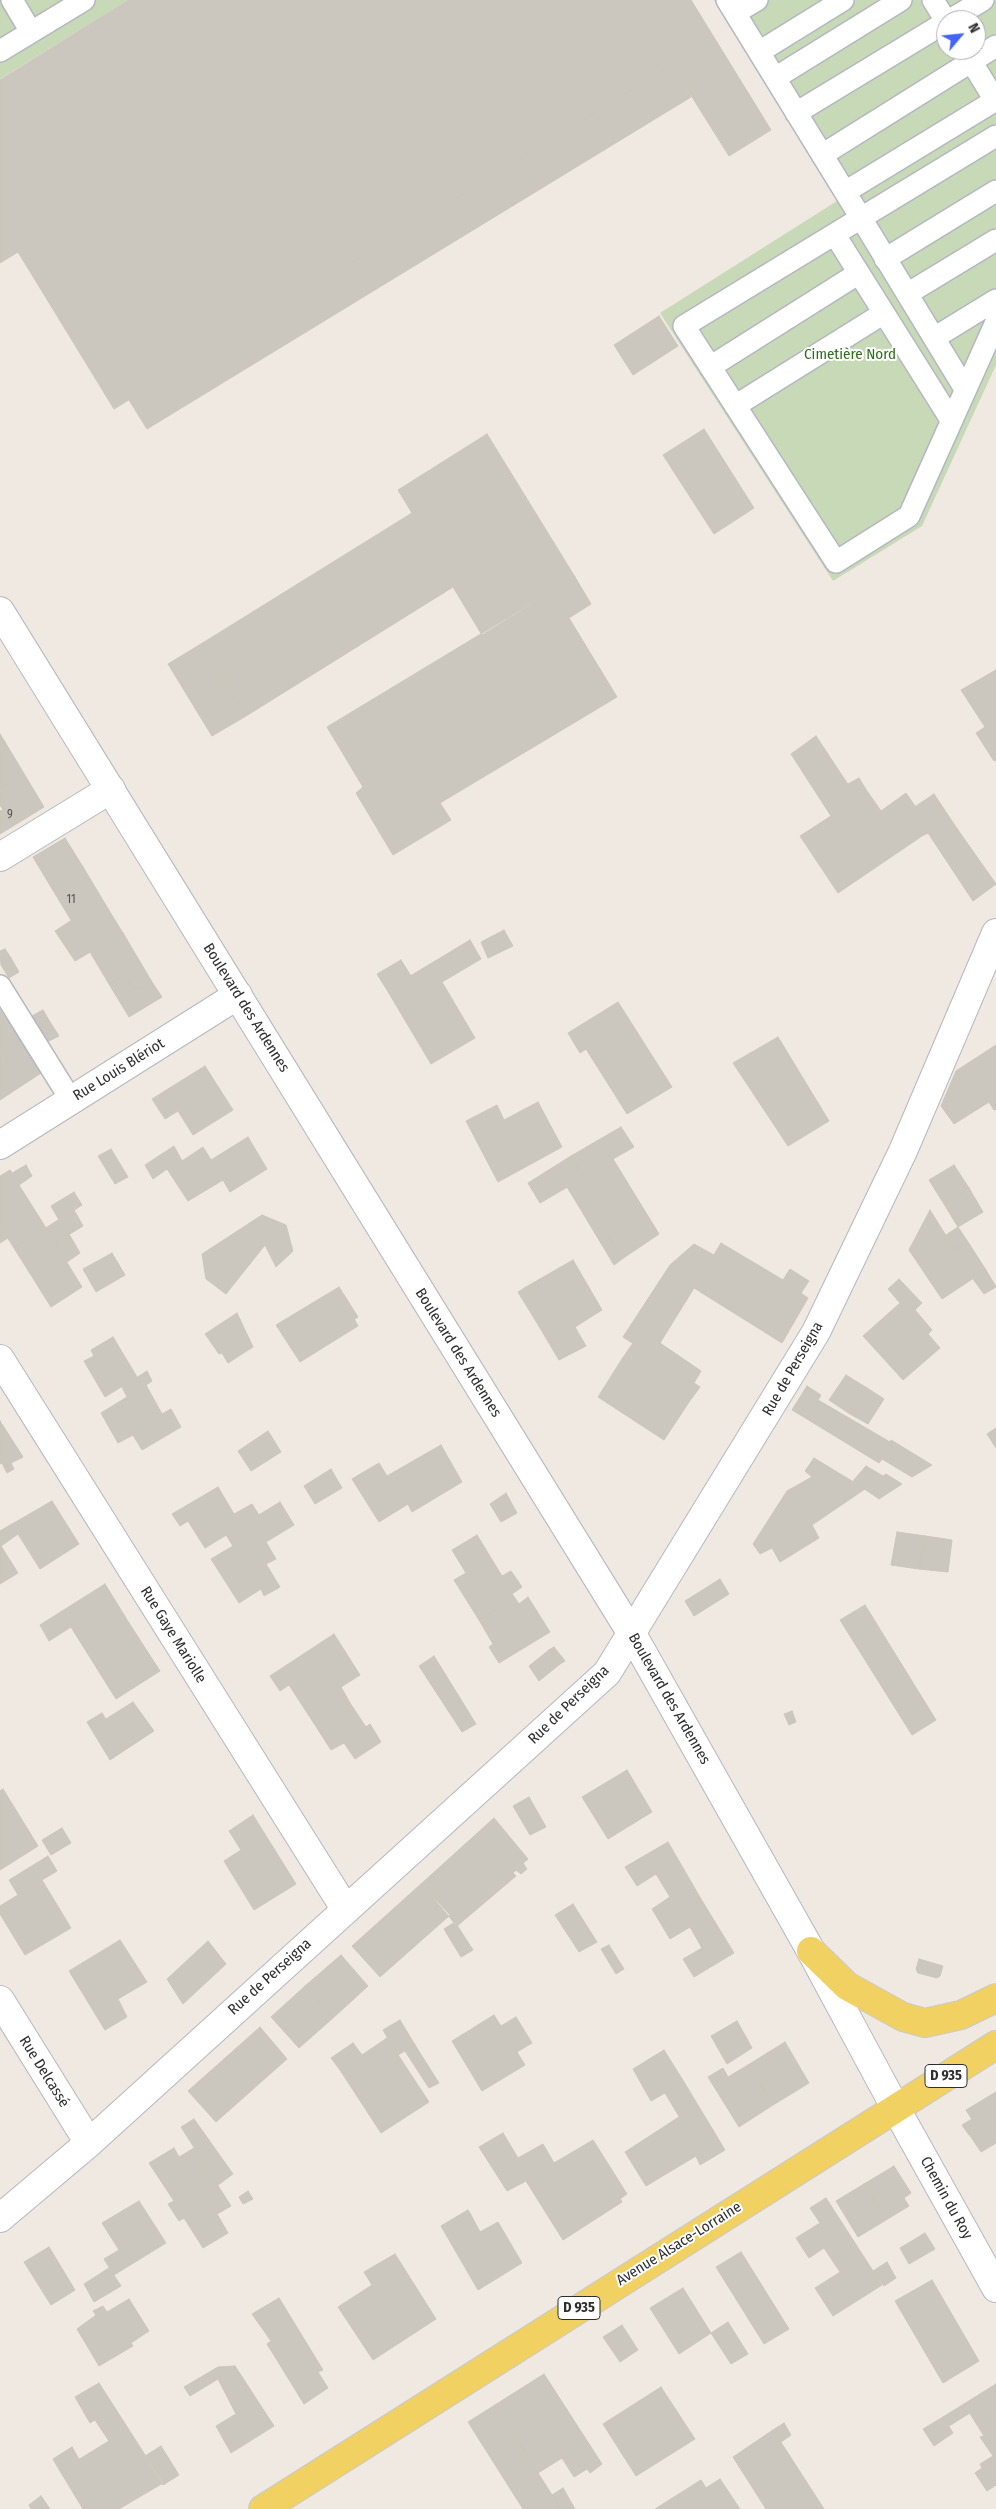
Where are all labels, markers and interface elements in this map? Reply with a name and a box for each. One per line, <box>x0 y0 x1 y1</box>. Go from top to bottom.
north arrow <box>936 10 986 60</box>
text: N <box>964 20 983 36</box>
park label: Cimetière Nord <box>804 346 896 364</box>
house number: 9 <box>7 808 13 822</box>
house number: 11 <box>66 893 76 907</box>
street label: Boulevard des Ardennes <box>199 940 293 1076</box>
street label: Rue Louis Blériot <box>70 1035 168 1105</box>
street label: Boulevard des Ardennes <box>411 1285 505 1421</box>
street label: Rue de Perseigna <box>759 1319 827 1419</box>
street label: Rue Gaye Mariolle <box>136 1583 210 1687</box>
street label: Boulevard des Ardennes <box>624 1630 714 1768</box>
street label: Rue de Perseigna <box>525 1662 613 1748</box>
street label: Rue de Perseigna <box>225 1935 315 2019</box>
street label: Rue Delcassé <box>15 2033 73 2111</box>
road number: D 935 <box>925 2064 967 2088</box>
street label: Chemin du Roy <box>916 2154 976 2242</box>
street label: Avenue Alsace-Lorraine <box>613 2198 745 2290</box>
road number: D 935 <box>558 2296 600 2320</box>

